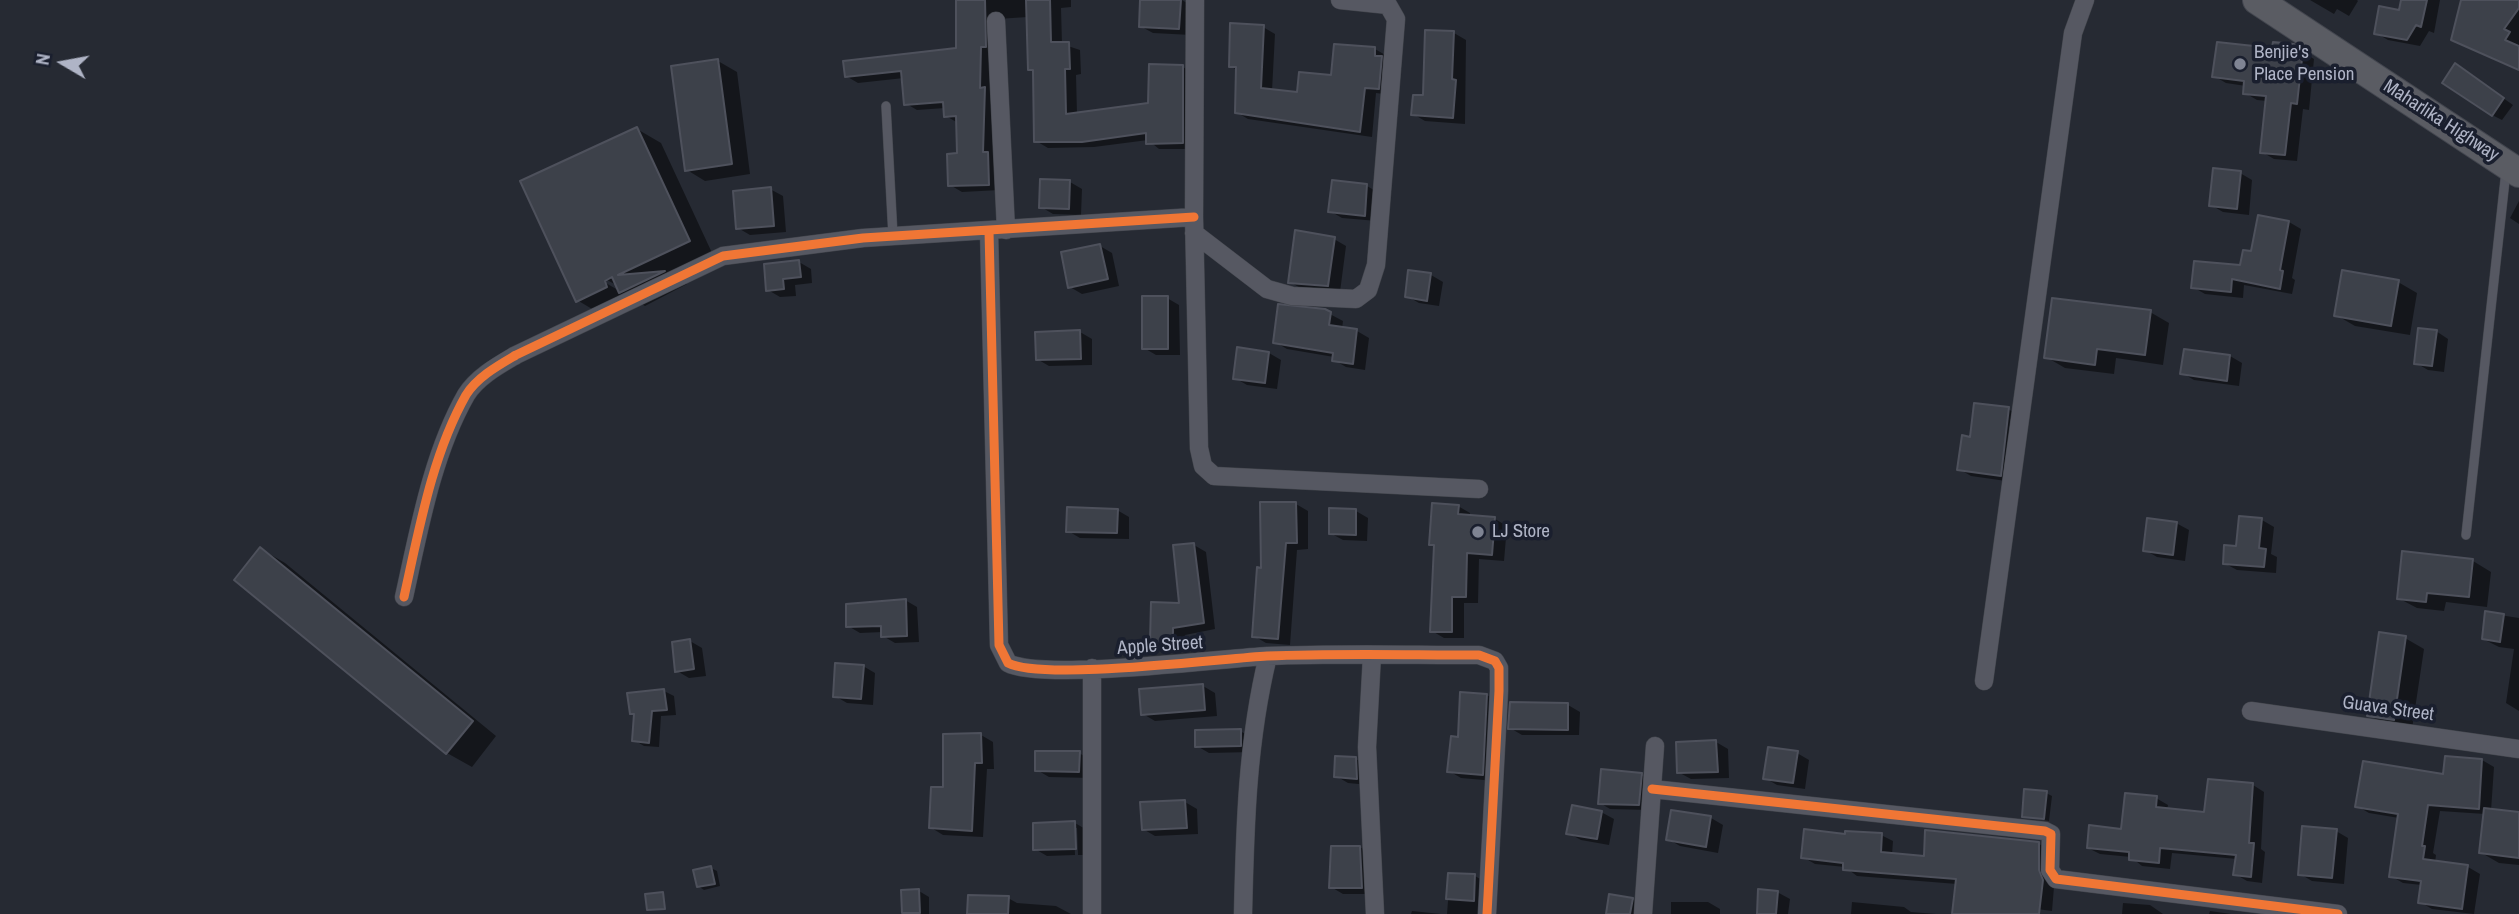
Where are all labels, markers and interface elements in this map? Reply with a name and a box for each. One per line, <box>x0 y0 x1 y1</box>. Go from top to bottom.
north arrow <box>28 28 98 98</box>
place label: Benjie's Place Pension <box>2254 42 2354 86</box>
text: N <box>29 52 56 67</box>
marker: Benjie's Place Pension <box>2232 56 2248 72</box>
street label: Maharlika Highway <box>2379 75 2503 167</box>
place label: LJ Store <box>1492 521 1550 543</box>
marker: LJ Store <box>1470 524 1486 540</box>
street label: Apple Street <box>1116 632 1204 660</box>
street label: Guava Street <box>2341 691 2435 727</box>

